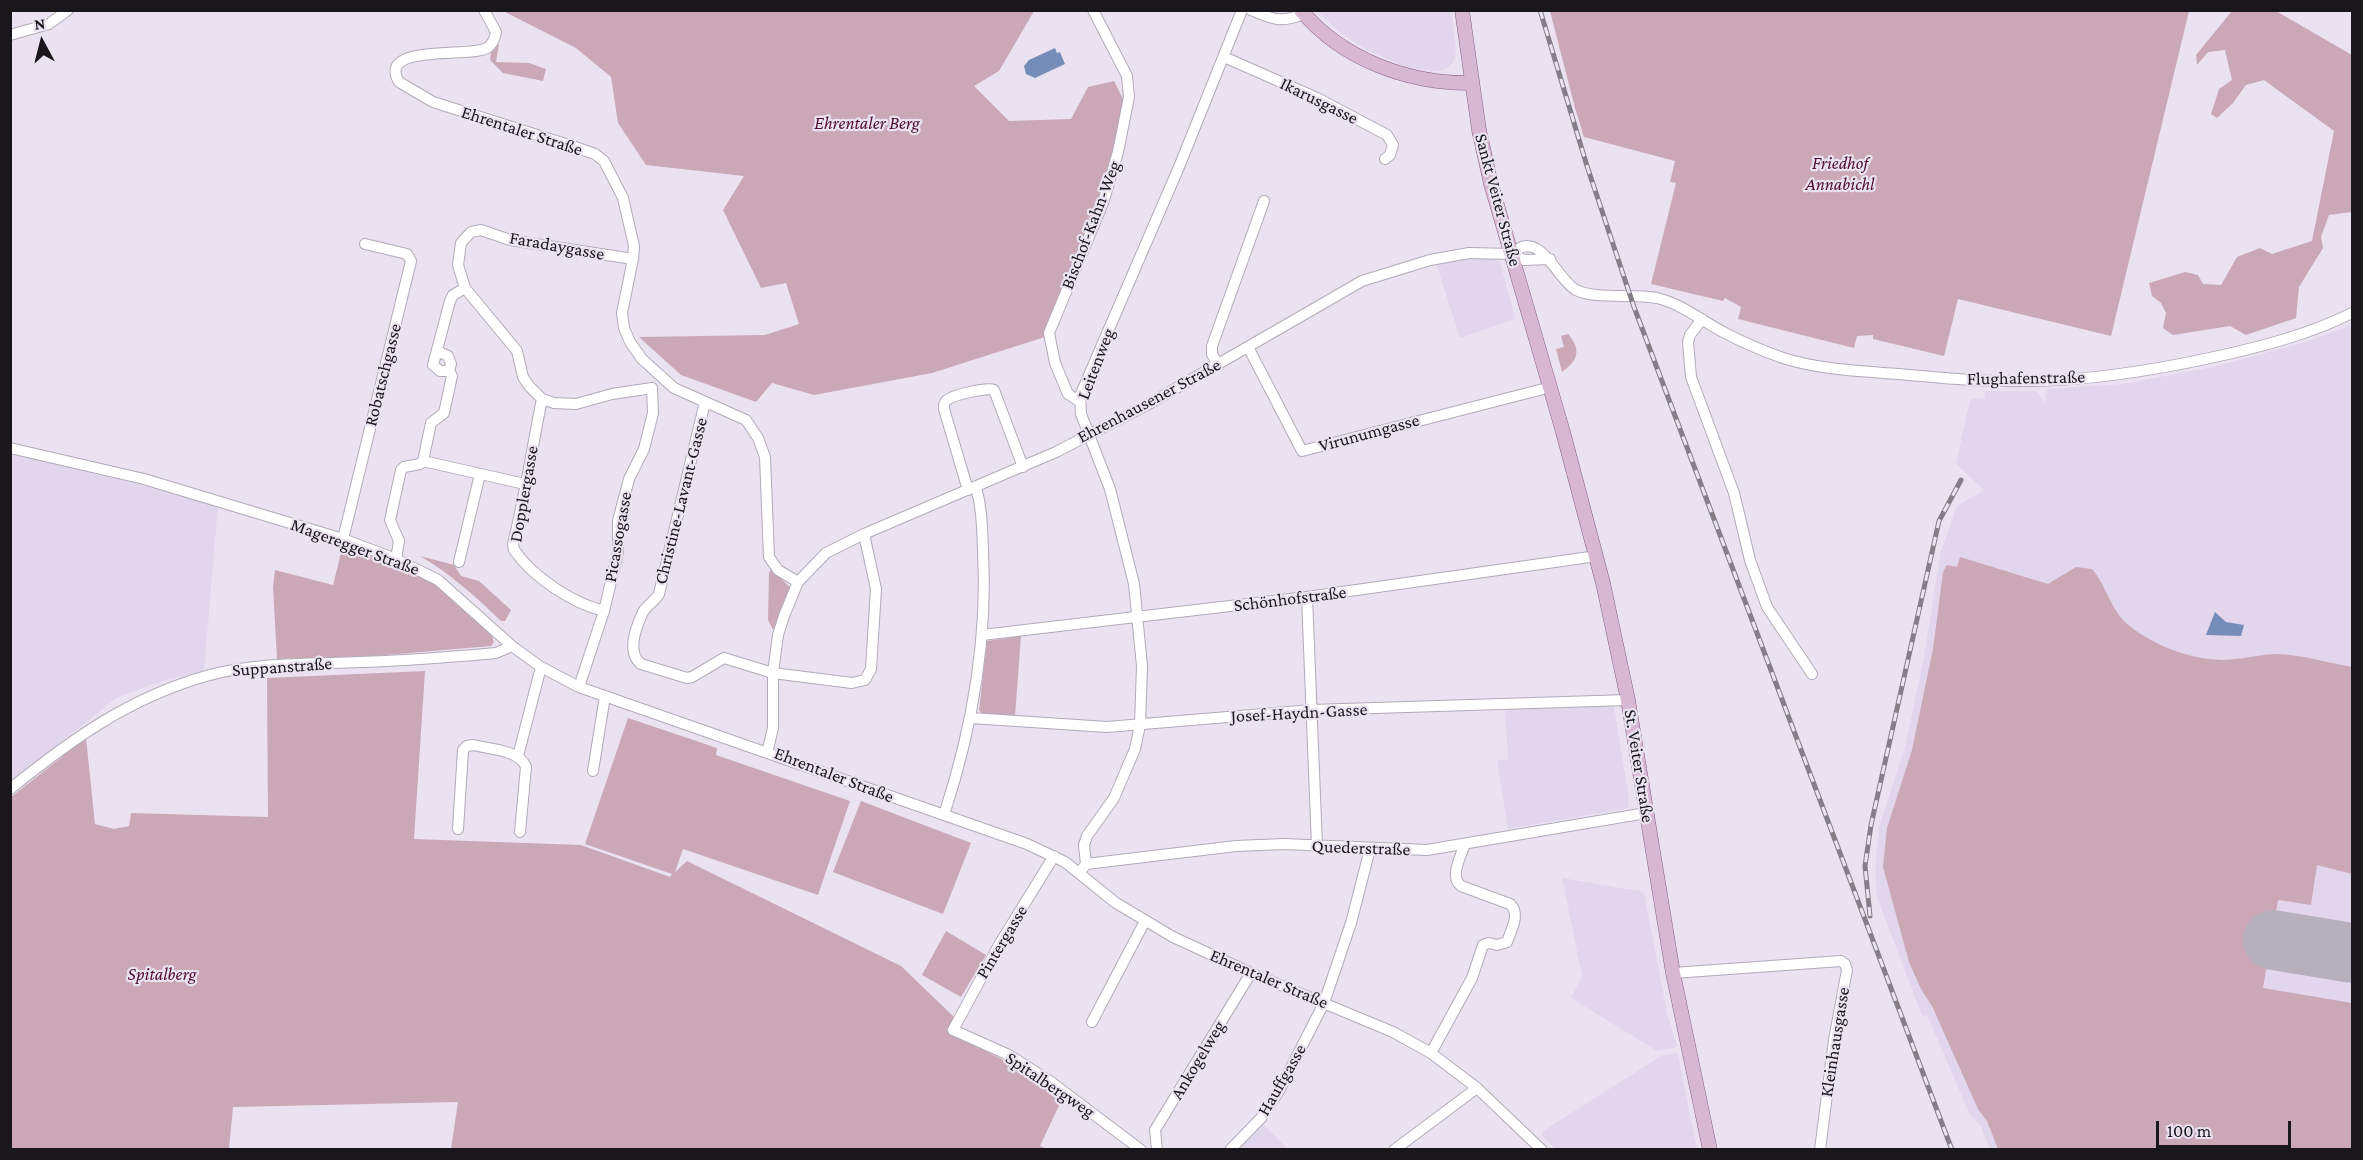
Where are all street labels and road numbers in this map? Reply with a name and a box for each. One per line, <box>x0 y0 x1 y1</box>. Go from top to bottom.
street label: Ikarusgasse <box>1276 73 1362 129</box>
street label: Ehrentaler Straße <box>459 101 585 161</box>
street label: Sankt Veiter Straße <box>1470 131 1526 269</box>
street label: Bischof-Kahn-Weg <box>1057 158 1125 292</box>
street label: Faradaygasse <box>508 227 606 265</box>
street label: Robatschgasse <box>360 321 406 429</box>
street label: Leitenweg <box>1073 325 1119 403</box>
street label: Ehrenhausener Straße <box>1073 354 1225 448</box>
street label: Flughafenstraße <box>1967 366 2085 390</box>
street label: Virunumgasse <box>1316 409 1422 457</box>
street label: Christine-Lavant-Gasse <box>650 415 712 587</box>
street label: Dopplergasse <box>505 444 543 544</box>
street label: Picassogasse <box>599 490 637 584</box>
street label: Mageregger Straße <box>288 514 422 580</box>
street label: Schönhofstraße <box>1232 581 1348 617</box>
street label: Suppanstraße <box>231 653 333 681</box>
street label: Josef-Haydn-Gasse <box>1230 699 1368 727</box>
street label: St. Veiter Straße <box>1619 708 1659 824</box>
street label: Ehrentaler Straße <box>771 742 897 808</box>
street label: Quederstraße <box>1311 835 1411 861</box>
street label: Pintergasse <box>972 901 1032 983</box>
street label: Ehrentaler Straße <box>1207 944 1331 1014</box>
street label: Kleinhausgasse <box>1816 986 1854 1098</box>
street label: Ankogelweg <box>1166 1017 1230 1103</box>
street label: Hauffgasse <box>1253 1040 1311 1120</box>
street label: Spitalbergweg <box>1001 1047 1099 1123</box>

